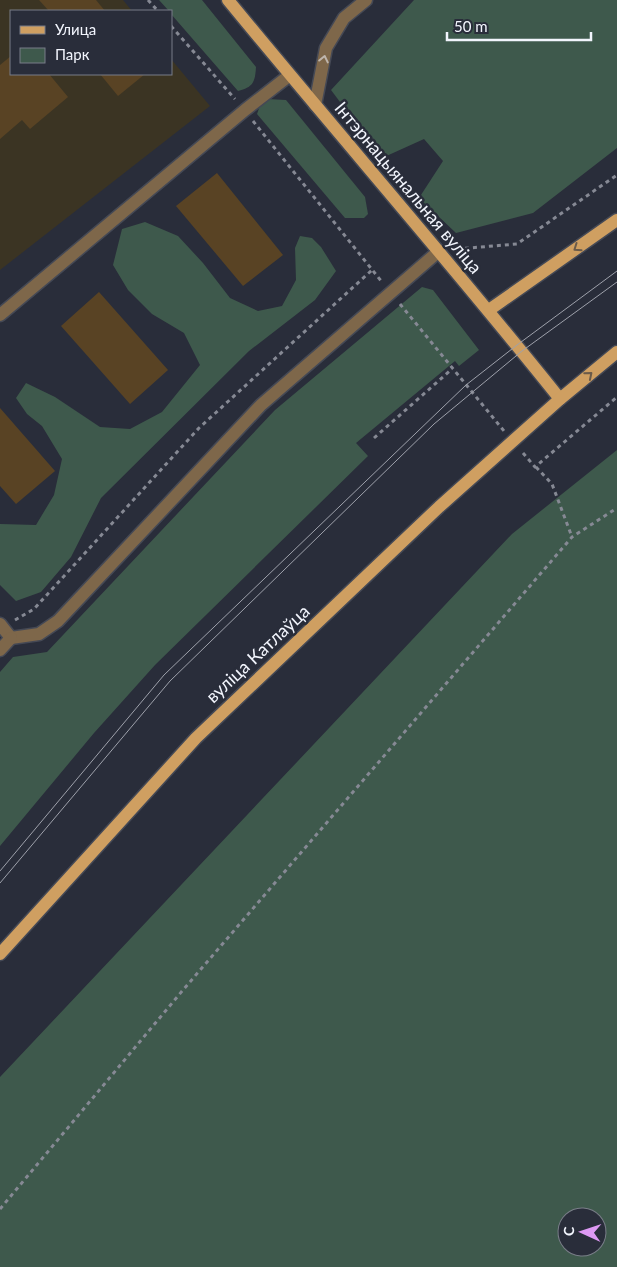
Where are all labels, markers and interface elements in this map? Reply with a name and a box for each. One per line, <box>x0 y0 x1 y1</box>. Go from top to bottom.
legend <box>10 10 172 75</box>
scale bar <box>447 10 591 42</box>
text: 50 m <box>454 17 488 35</box>
text: Улица <box>55 20 96 38</box>
text: Парк <box>55 45 90 63</box>
one-way arrow <box>318 55 329 64</box>
street label: Інтэрнацыянальная вуліца <box>330 97 487 278</box>
one-way arrow <box>573 242 583 251</box>
one-way arrow <box>583 372 592 381</box>
street label: вуліца Катлаўца <box>201 600 314 707</box>
north arrow <box>557 1207 607 1257</box>
text: С <box>560 1225 577 1236</box>

